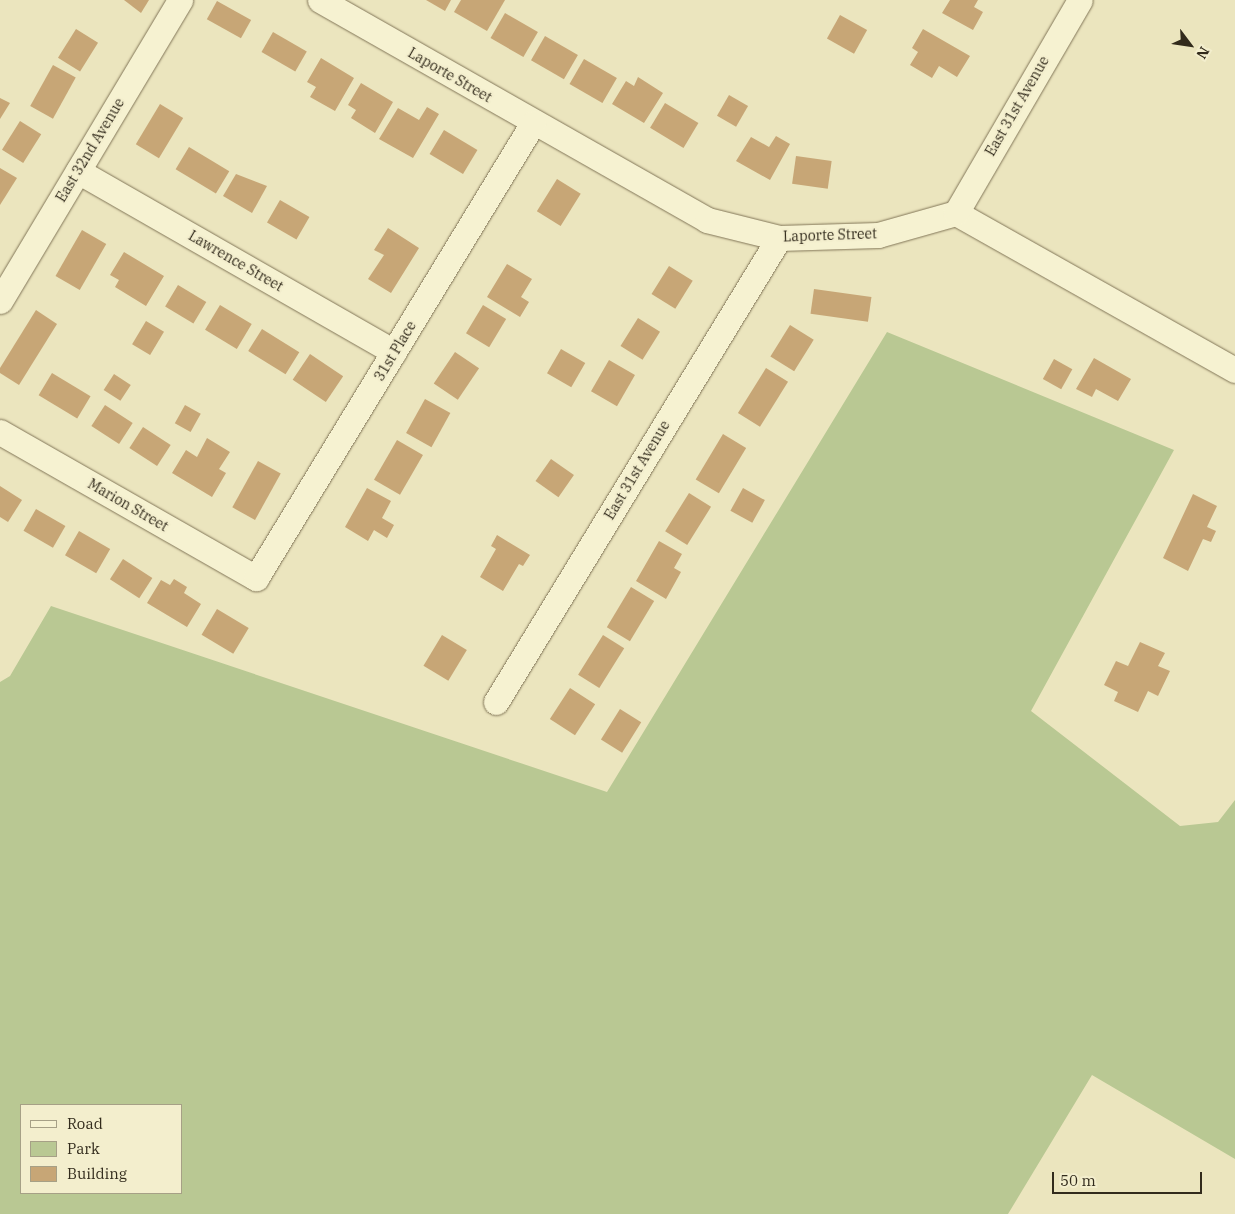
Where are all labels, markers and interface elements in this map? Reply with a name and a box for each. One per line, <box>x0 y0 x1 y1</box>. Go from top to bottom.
north arrow <box>1165 20 1215 70</box>
text: N <box>1192 43 1213 62</box>
street label: Laporte Street <box>405 44 495 106</box>
street label: East 31st Avenue <box>982 53 1052 159</box>
street label: East 32nd Avenue <box>52 95 128 205</box>
street label: Laporte Street <box>783 225 877 245</box>
street label: Lawrence Street <box>186 227 286 295</box>
street label: 31st Place <box>371 318 419 384</box>
street label: East 31st Avenue <box>601 417 673 523</box>
street label: Marion Street <box>85 475 171 535</box>
legend <box>20 1104 182 1194</box>
text: Road <box>67 1114 103 1133</box>
text: Park <box>67 1139 100 1158</box>
scale bar <box>1055 1162 1205 1194</box>
text: Building <box>67 1164 127 1183</box>
text: 50 m <box>1060 1171 1096 1190</box>

